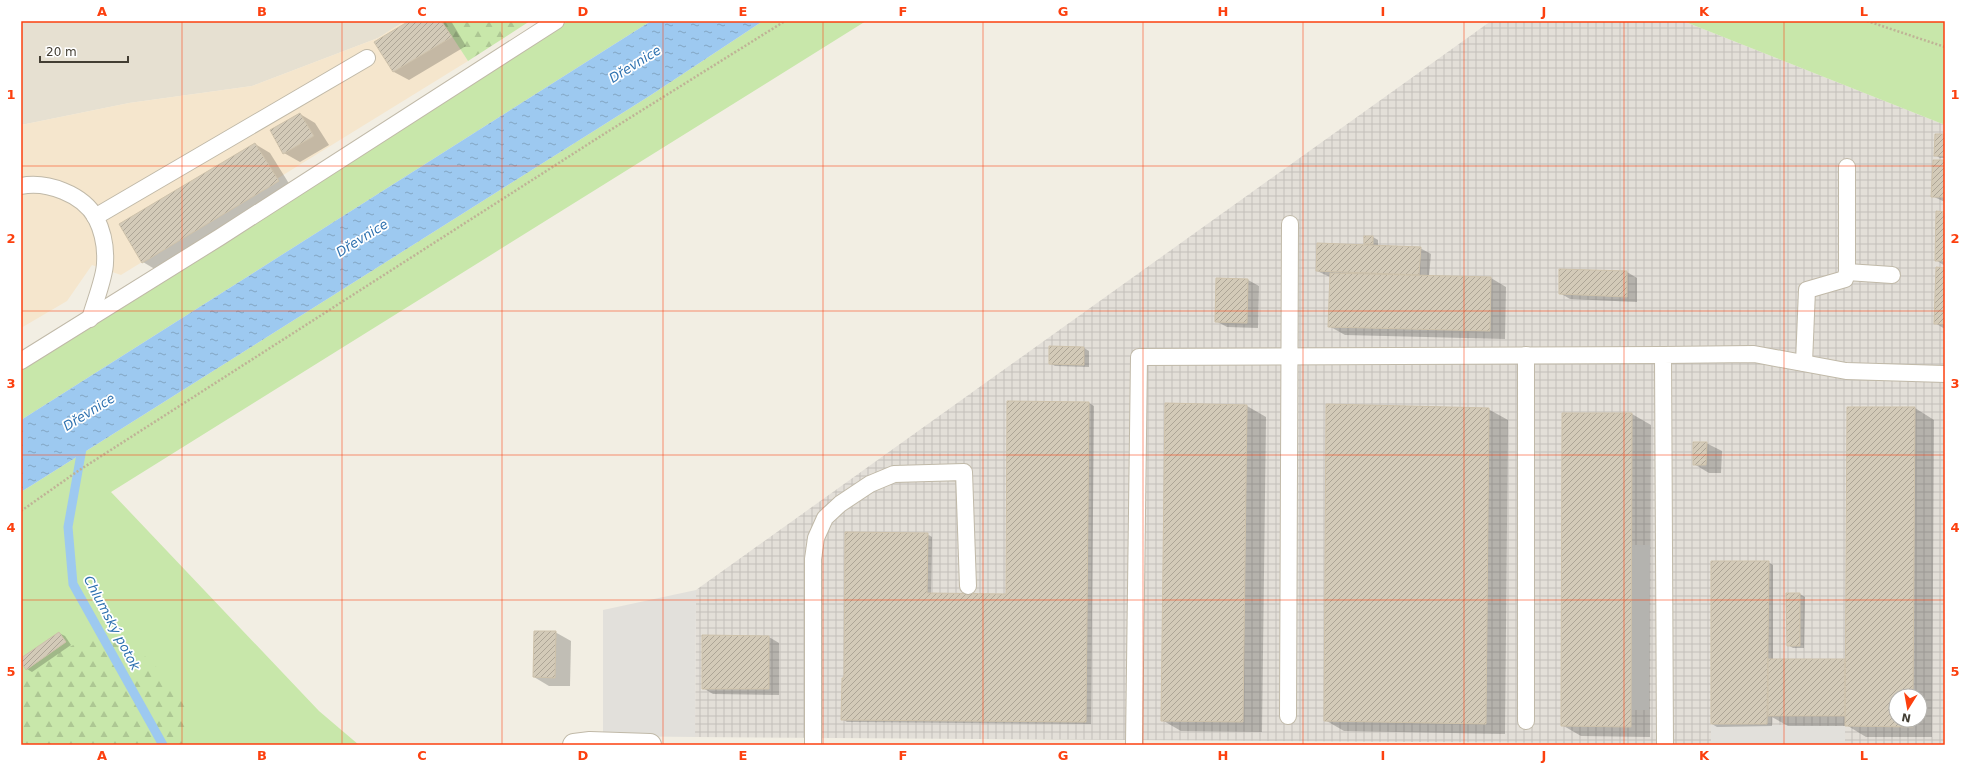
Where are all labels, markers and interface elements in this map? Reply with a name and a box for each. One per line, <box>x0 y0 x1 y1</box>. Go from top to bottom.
text: A <box>97 4 107 19</box>
text: B <box>257 4 267 19</box>
text: C <box>417 4 427 19</box>
text: D <box>578 4 589 19</box>
text: E <box>739 4 747 19</box>
text: F <box>899 4 907 19</box>
text: G <box>1058 4 1068 19</box>
text: H <box>1218 4 1228 19</box>
text: I <box>1381 4 1385 19</box>
text: J <box>1541 4 1546 19</box>
text: K <box>1699 4 1710 19</box>
text: L <box>1860 4 1868 19</box>
scale bar <box>40 38 128 64</box>
water label: Dřevnice <box>606 42 664 86</box>
text: 20 m <box>46 45 77 59</box>
text: 1 <box>6 87 16 102</box>
text: 1 <box>1950 87 1960 102</box>
water label: Dřevnice <box>333 216 391 260</box>
text: 2 <box>6 231 16 246</box>
text: 2 <box>1950 231 1960 246</box>
text: 3 <box>6 376 16 391</box>
text: 3 <box>1950 376 1960 391</box>
water label: Dřevnice <box>60 390 118 434</box>
text: 4 <box>6 520 16 535</box>
text: 4 <box>1950 520 1960 535</box>
water label: Chlumský potok <box>81 573 143 673</box>
text: 5 <box>6 664 16 679</box>
text: 5 <box>1950 664 1960 679</box>
north arrow <box>1888 688 1928 728</box>
text: N <box>1900 710 1912 725</box>
text: A <box>97 748 107 763</box>
text: B <box>257 748 267 763</box>
text: C <box>417 748 427 763</box>
text: D <box>578 748 589 763</box>
text: E <box>739 748 747 763</box>
text: F <box>899 748 907 763</box>
text: G <box>1058 748 1068 763</box>
text: H <box>1218 748 1228 763</box>
text: I <box>1381 748 1385 763</box>
text: J <box>1541 748 1546 763</box>
text: K <box>1699 748 1710 763</box>
text: L <box>1860 748 1868 763</box>

